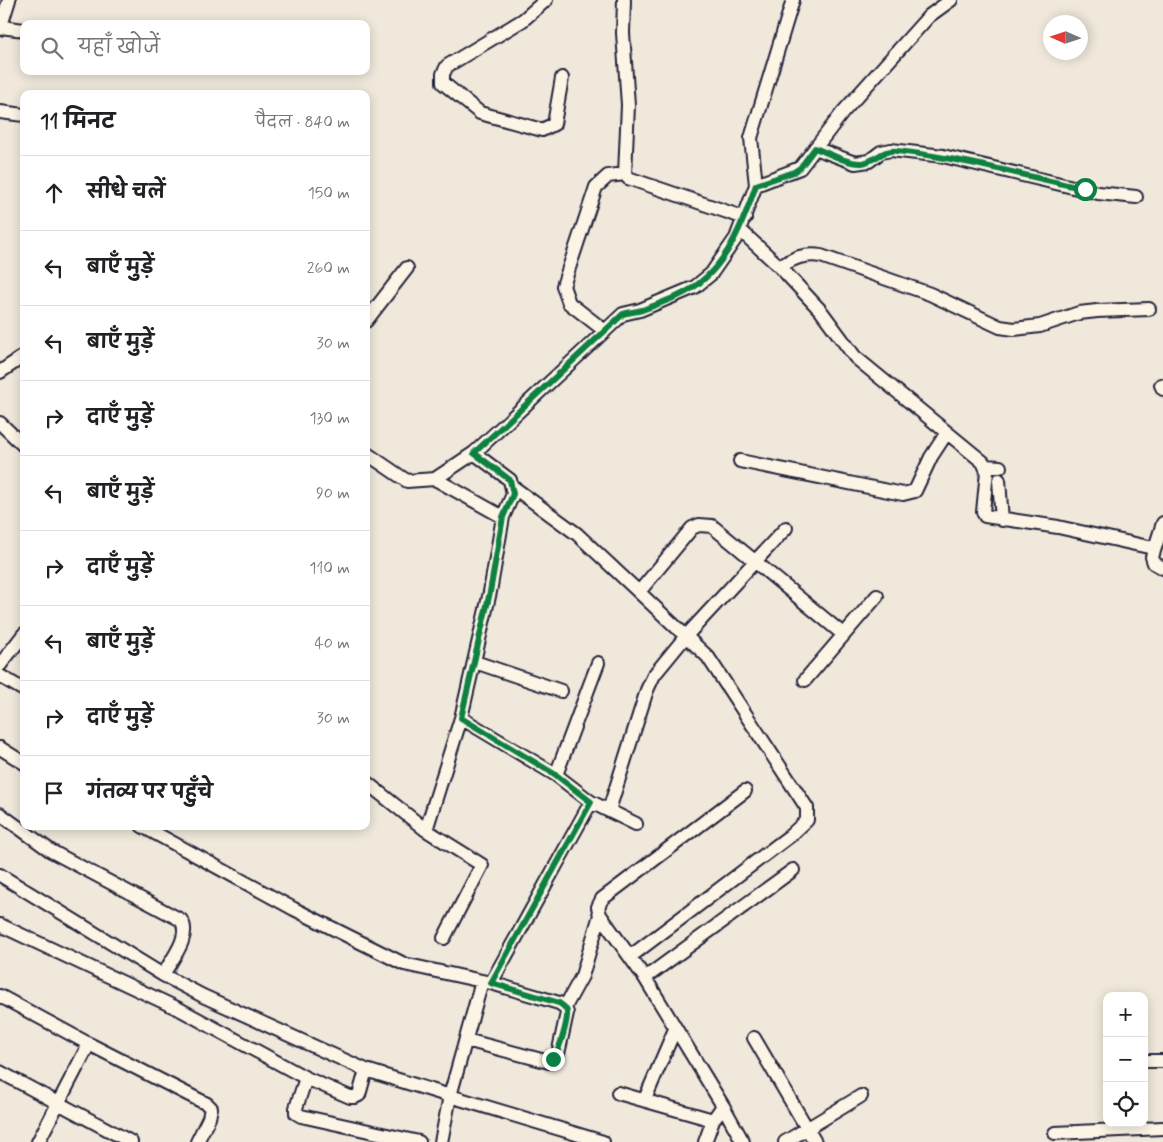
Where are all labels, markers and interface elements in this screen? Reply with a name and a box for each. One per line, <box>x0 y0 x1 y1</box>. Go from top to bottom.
north arrow <box>1043 15 1088 60</box>
search box <box>20 20 370 75</box>
icon: search <box>38 34 66 62</box>
text: यहाँ खोजें <box>78 35 160 60</box>
text: 11 मिनट <box>40 108 115 136</box>
text: पैदल · 840 m <box>255 112 350 133</box>
route start <box>1074 178 1097 201</box>
icon: ahead <box>40 179 68 207</box>
text: सीधे चलें <box>87 180 165 205</box>
text: 150 m <box>308 183 350 204</box>
icon: left <box>40 254 68 282</box>
text: बाएँ मुड़ें <box>87 255 154 280</box>
text: 260 m <box>307 258 350 279</box>
icon: left <box>40 329 68 357</box>
text: बाएँ मुड़ें <box>87 330 154 355</box>
text: 30 m <box>317 333 350 354</box>
icon: right <box>40 404 68 432</box>
text: दाएँ मुड़ें <box>87 405 153 430</box>
text: 130 m <box>309 408 350 429</box>
icon: left <box>40 479 68 507</box>
text: बाएँ मुड़ें <box>87 480 154 505</box>
text: 90 m <box>316 483 350 504</box>
icon: right <box>40 554 68 582</box>
text: दाएँ मुड़ें <box>87 555 153 580</box>
text: 110 m <box>309 558 350 579</box>
icon: left <box>40 629 68 657</box>
text: बाएँ मुड़ें <box>87 630 154 655</box>
text: 40 m <box>314 633 350 654</box>
icon: right <box>40 704 68 732</box>
text: दाएँ मुड़ें <box>87 705 153 730</box>
text: 30 m <box>317 708 350 729</box>
icon: arrive <box>40 779 68 807</box>
text: गंतव्य पर पहुँचे <box>87 780 213 805</box>
map controls <box>1103 992 1148 1127</box>
button: + <box>1103 992 1148 1037</box>
button: − <box>1103 1037 1148 1082</box>
route end <box>542 1048 565 1071</box>
button: locate <box>1103 1082 1148 1127</box>

